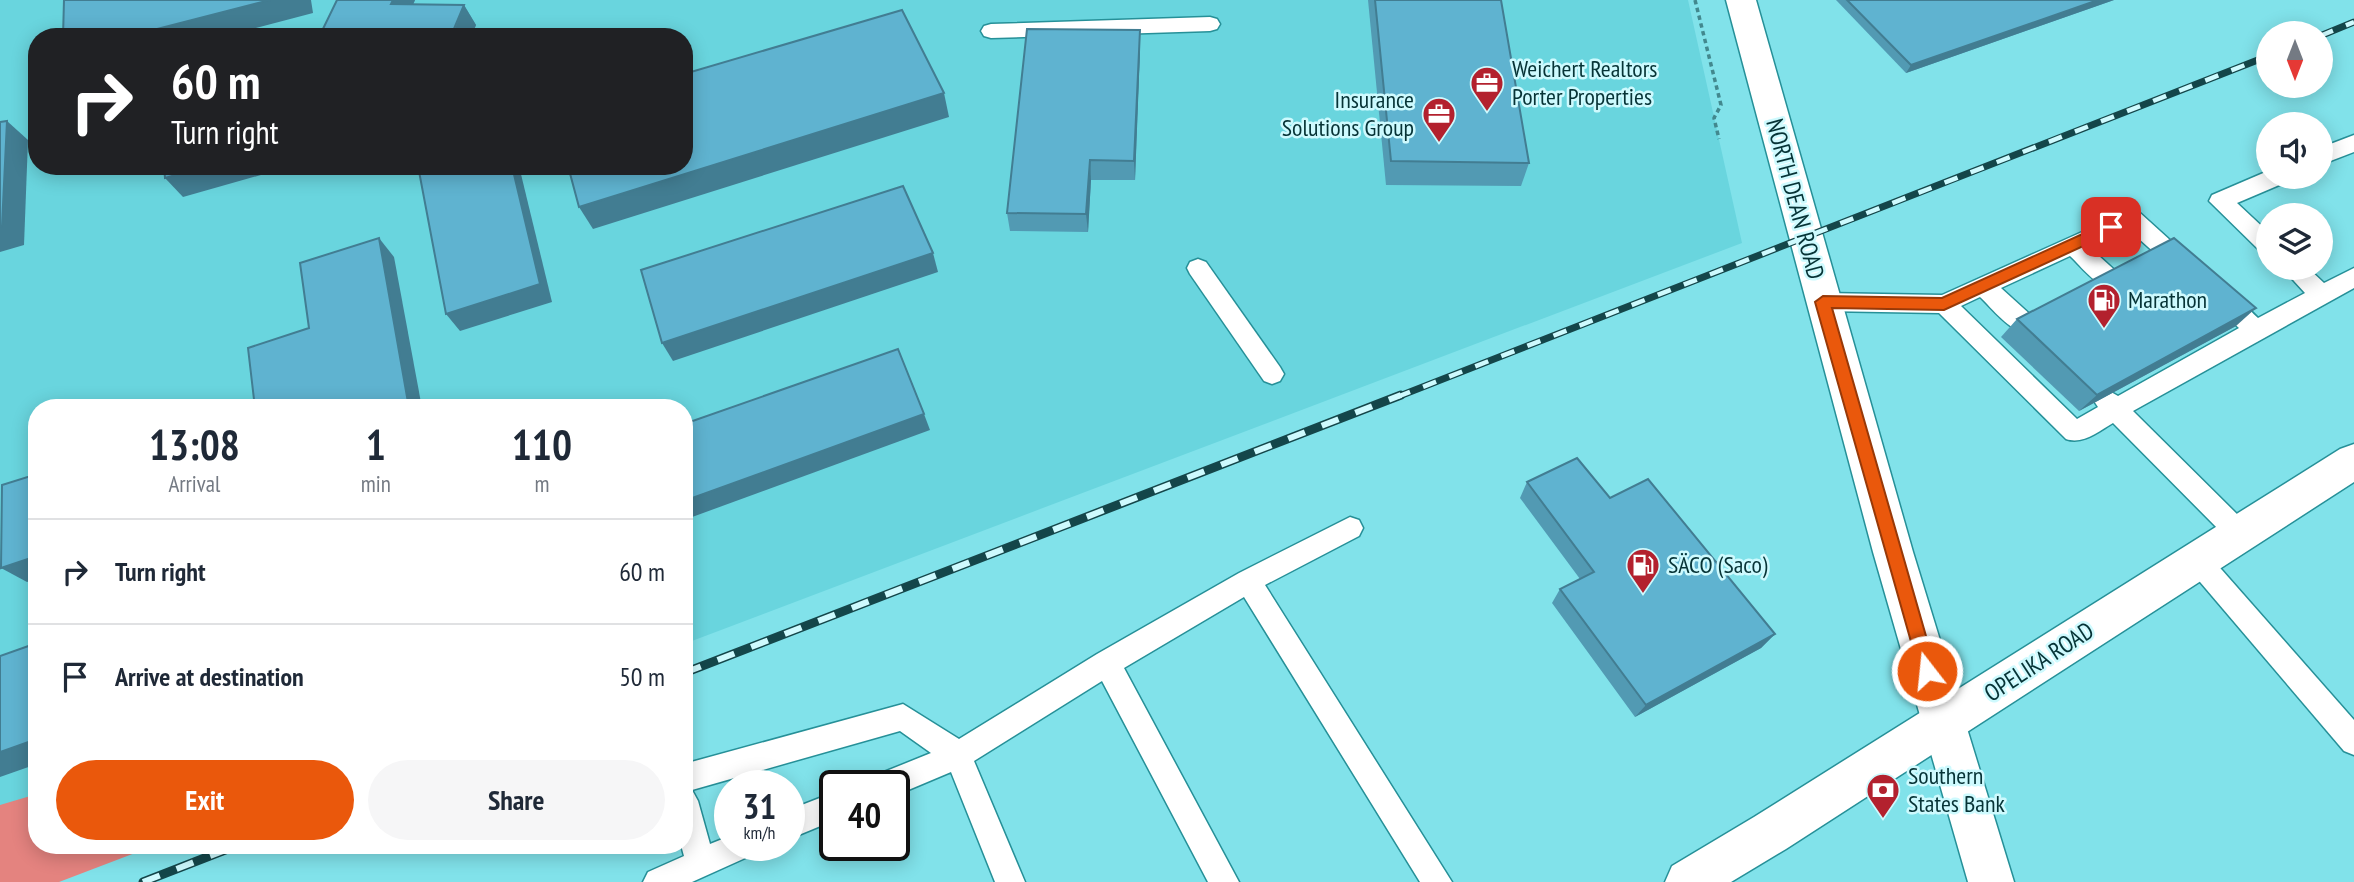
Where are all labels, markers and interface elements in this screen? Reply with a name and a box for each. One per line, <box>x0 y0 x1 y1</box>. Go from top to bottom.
north arrow <box>2256 21 2333 98</box>
map controls <box>2256 21 2333 280</box>
text: 60 m <box>171 49 260 113</box>
place label: Weichert Realtors Porter Properties <box>1512 53 1657 112</box>
icon: right <box>56 56 147 147</box>
office icon: Weichert Realtors Porter Properties <box>1468 64 1506 113</box>
place label: Insurance Solutions Group <box>1282 84 1414 143</box>
office icon: Insurance Solutions Group <box>1420 95 1458 144</box>
text: Turn right <box>171 111 279 153</box>
button: sound <box>2256 112 2333 189</box>
street label: NORTH DEAN ROAD <box>1759 115 1832 283</box>
pin <box>2081 197 2141 257</box>
button: layers <box>2256 203 2333 280</box>
icon: arrive <box>2092 208 2130 246</box>
fuel station icon: Marathon <box>2085 281 2123 330</box>
place label: Marathon <box>2128 284 2207 315</box>
text: 13:08 <box>149 417 240 472</box>
text: 1 <box>366 417 386 472</box>
text: 110 <box>512 417 572 472</box>
text: Arrival <box>168 469 220 498</box>
text: min <box>361 469 391 498</box>
text: m <box>534 469 549 498</box>
fuel station icon: SÄCO (Saco) <box>1624 546 1662 595</box>
place label: SÄCO (Saco) <box>1668 549 1768 580</box>
icon: right <box>56 553 94 591</box>
text: Turn right <box>115 555 206 588</box>
text: 60 m <box>619 555 665 588</box>
street label: OPELIKA ROAD <box>1978 615 2099 708</box>
position arrow <box>1890 634 1964 708</box>
icon: arrive <box>56 658 94 696</box>
text: Arrive at destination <box>115 660 304 693</box>
text: 50 m <box>619 660 665 693</box>
button: Exit <box>56 760 354 840</box>
button: Share <box>368 760 665 840</box>
place label: Southern States Bank <box>1908 760 2005 819</box>
speed limit sign: 40 <box>819 770 910 861</box>
bank icon: Southern States Bank <box>1864 771 1902 820</box>
text: 31 <box>743 783 776 829</box>
text: km/h <box>744 821 775 844</box>

